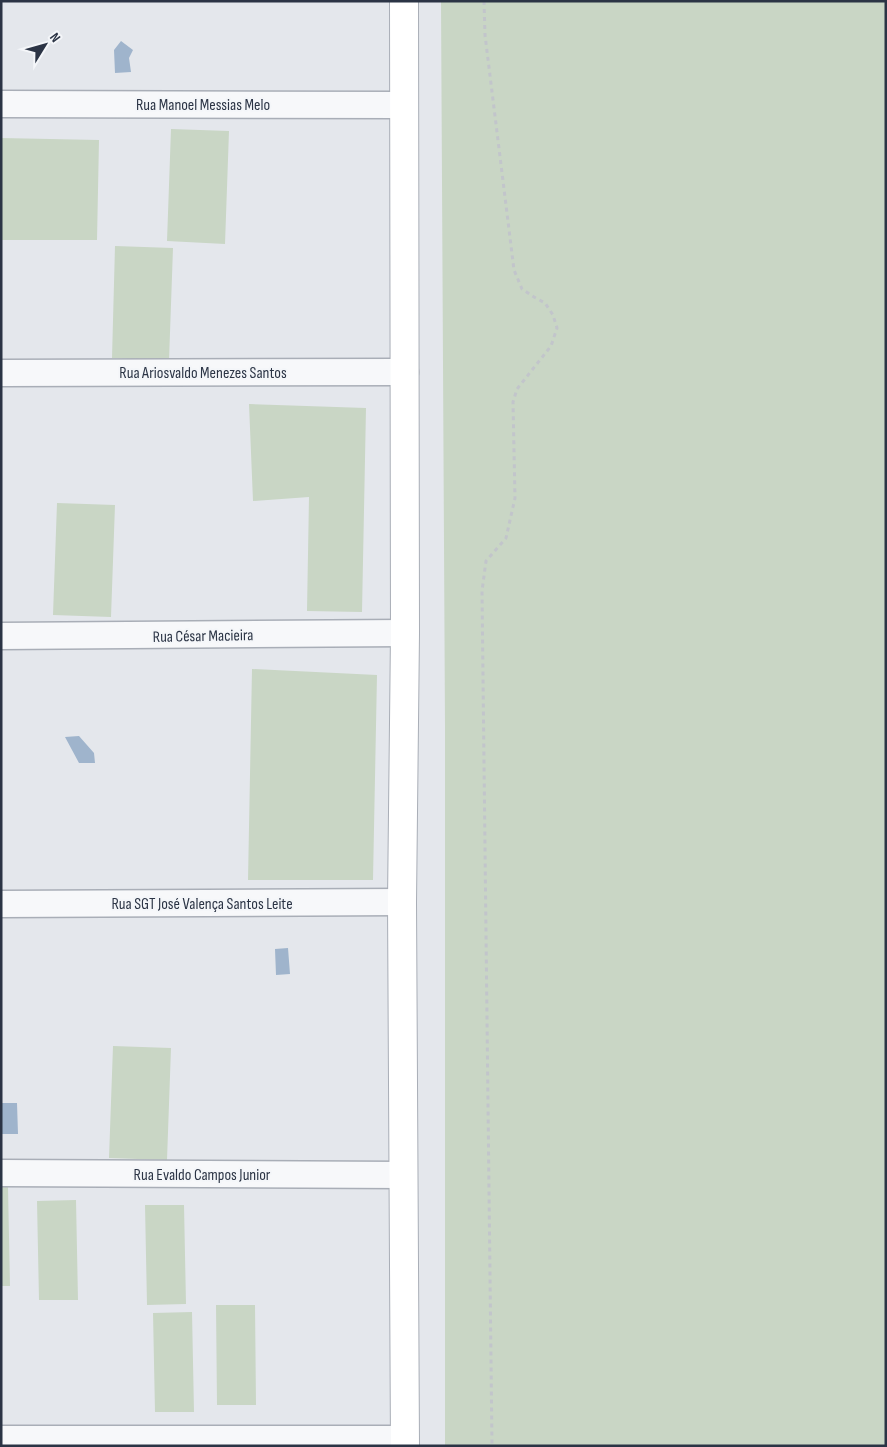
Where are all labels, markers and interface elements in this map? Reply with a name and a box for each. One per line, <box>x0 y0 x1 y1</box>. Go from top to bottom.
north arrow <box>20 20 70 70</box>
text: N <box>46 29 64 46</box>
street label: Rua Manoel Messias Melo <box>136 96 270 115</box>
street label: Rua Ariosvaldo Menezes Santos <box>119 364 287 383</box>
street label: Rua César Macieira <box>152 626 254 647</box>
street label: Rua SGT José Valença Santos Leite <box>111 895 293 914</box>
street label: Rua Evaldo Campos Junior <box>134 1166 271 1185</box>

